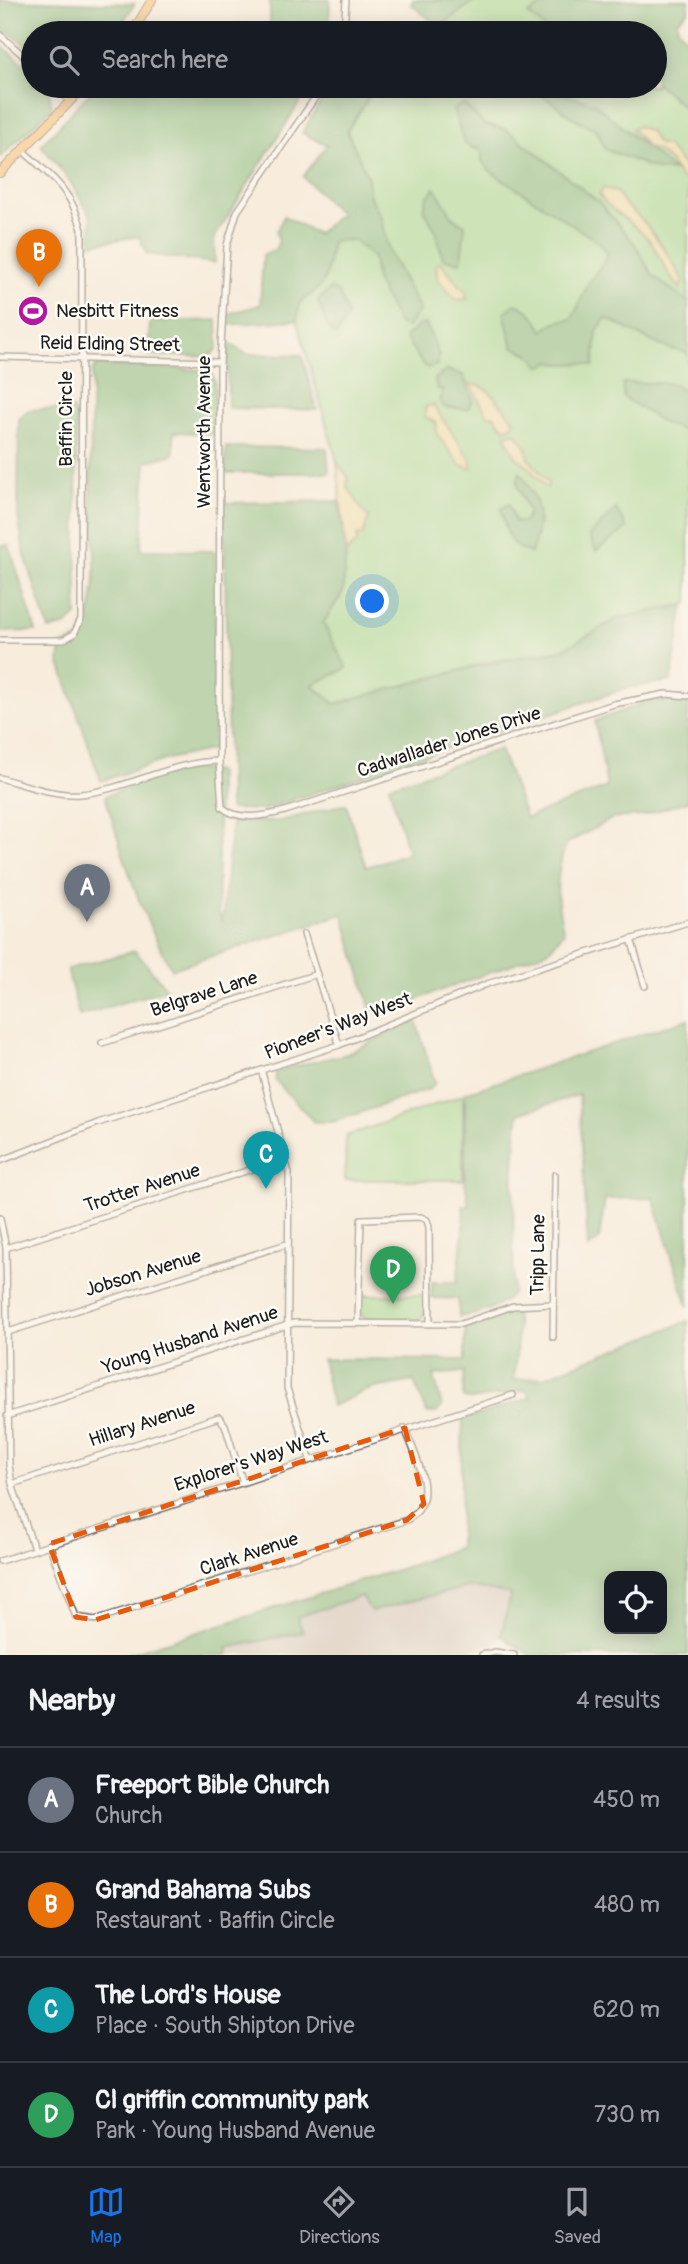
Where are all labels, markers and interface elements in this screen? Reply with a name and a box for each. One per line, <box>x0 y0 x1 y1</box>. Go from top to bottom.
search box <box>21 21 667 98</box>
icon: search <box>45 41 83 79</box>
text: Search here <box>101 44 228 76</box>
pin: B <box>16 229 62 287</box>
sports icon: Nesbitt Fitness <box>16 294 50 328</box>
place label: Nesbitt Fitness <box>56 299 179 323</box>
street label: Reid Elding Street <box>40 331 181 357</box>
street label: Wentworth Avenue <box>192 355 216 508</box>
street label: Baffin Circle <box>54 371 78 467</box>
your location <box>355 584 389 618</box>
street label: Cadwallader Jones Drive <box>354 701 544 783</box>
pin: A <box>64 864 110 922</box>
street label: Belgrave Lane <box>148 965 261 1023</box>
street label: Pioneer's Way West <box>261 987 415 1065</box>
pin: C <box>243 1131 289 1189</box>
street label: Trotter Avenue <box>81 1158 204 1218</box>
street label: Tripp Lane <box>525 1214 551 1296</box>
street label: Jobson Avenue <box>82 1244 205 1302</box>
pin: D <box>370 1246 416 1304</box>
street label: Young Husband Avenue <box>98 1300 282 1380</box>
street label: Hillary Avenue <box>86 1395 199 1453</box>
street label: Explorer's Way West <box>171 1425 331 1497</box>
street label: Clark Avenue <box>197 1527 302 1581</box>
map controls <box>604 1571 667 1634</box>
button: locate <box>604 1571 667 1634</box>
text: Nearby <box>28 1682 115 1719</box>
text: 4 results <box>576 1686 660 1715</box>
text: Freeport Bible Church <box>95 1769 329 1801</box>
text: A <box>44 1785 58 1814</box>
text: 450 m <box>593 1785 660 1814</box>
text: Church <box>95 1801 162 1830</box>
text: Grand Bahama Subs <box>95 1874 310 1906</box>
text: B <box>44 1890 58 1919</box>
text: 480 m <box>594 1890 660 1919</box>
text: Restaurant · Baffin Circle <box>95 1906 335 1935</box>
text: The Lord's House <box>95 1979 281 2011</box>
text: C <box>44 1995 58 2024</box>
text: 620 m <box>593 1995 660 2024</box>
text: Place · South Shipton Drive <box>95 2011 355 2040</box>
text: Cl griffin community park <box>95 2084 369 2116</box>
text: D <box>44 2100 58 2129</box>
text: 730 m <box>594 2100 660 2129</box>
text: Park · Young Husband Avenue <box>95 2116 375 2145</box>
tab: Map <box>87 2183 125 2249</box>
tab: Directions <box>299 2183 380 2249</box>
tab: Saved <box>554 2183 601 2249</box>

